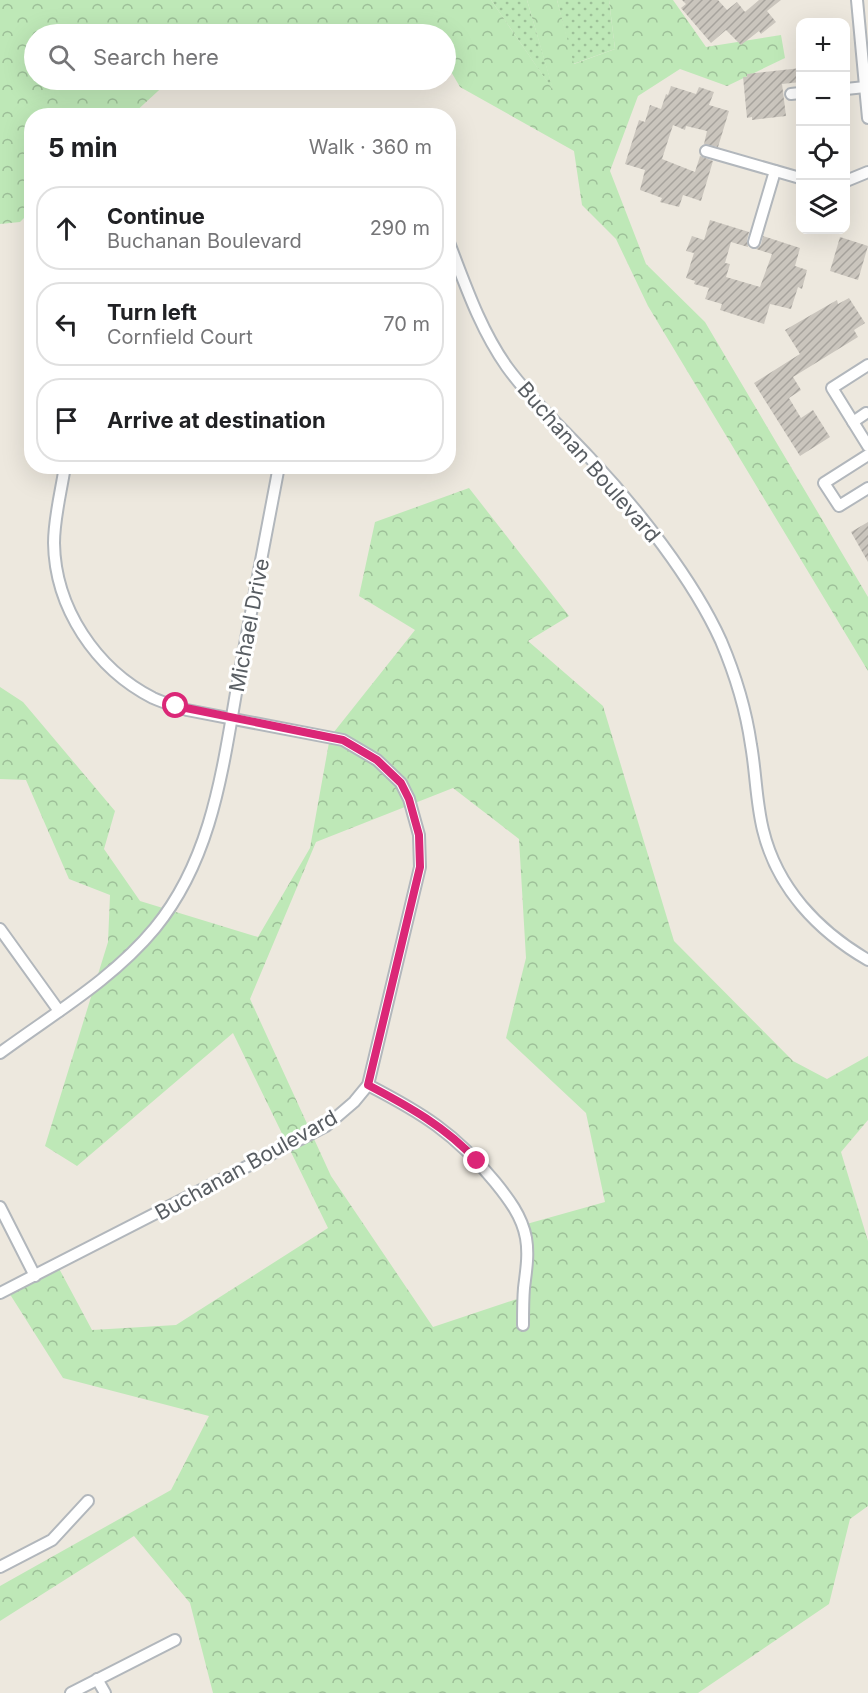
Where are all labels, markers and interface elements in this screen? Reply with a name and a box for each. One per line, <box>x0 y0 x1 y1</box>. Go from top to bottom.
map controls <box>796 18 850 234</box>
button: + <box>796 18 850 72</box>
search box <box>24 24 456 90</box>
icon: search <box>45 41 78 74</box>
text: Search here <box>93 44 219 70</box>
button: − <box>796 72 850 126</box>
button: locate <box>796 126 850 180</box>
text: 5 min <box>48 132 118 163</box>
text: Walk · 360 m <box>309 135 432 159</box>
button: layers <box>796 180 850 234</box>
text: Continue <box>107 203 205 229</box>
icon: ahead <box>50 212 83 245</box>
text: 290 m <box>370 216 430 240</box>
text: Buchanan Boulevard <box>107 229 302 253</box>
text: Turn left <box>107 299 197 325</box>
icon: left <box>50 308 83 341</box>
text: 70 m <box>383 312 430 336</box>
text: Cornfield Court <box>107 325 253 349</box>
street label: Buchanan Boulevard <box>512 377 666 547</box>
icon: arrive <box>50 404 83 437</box>
text: Arrive at destination <box>107 407 326 433</box>
street label: Michael Drive <box>224 556 274 694</box>
route start <box>162 692 188 718</box>
street label: Buchanan Boulevard <box>151 1105 341 1225</box>
route end <box>463 1147 489 1173</box>

